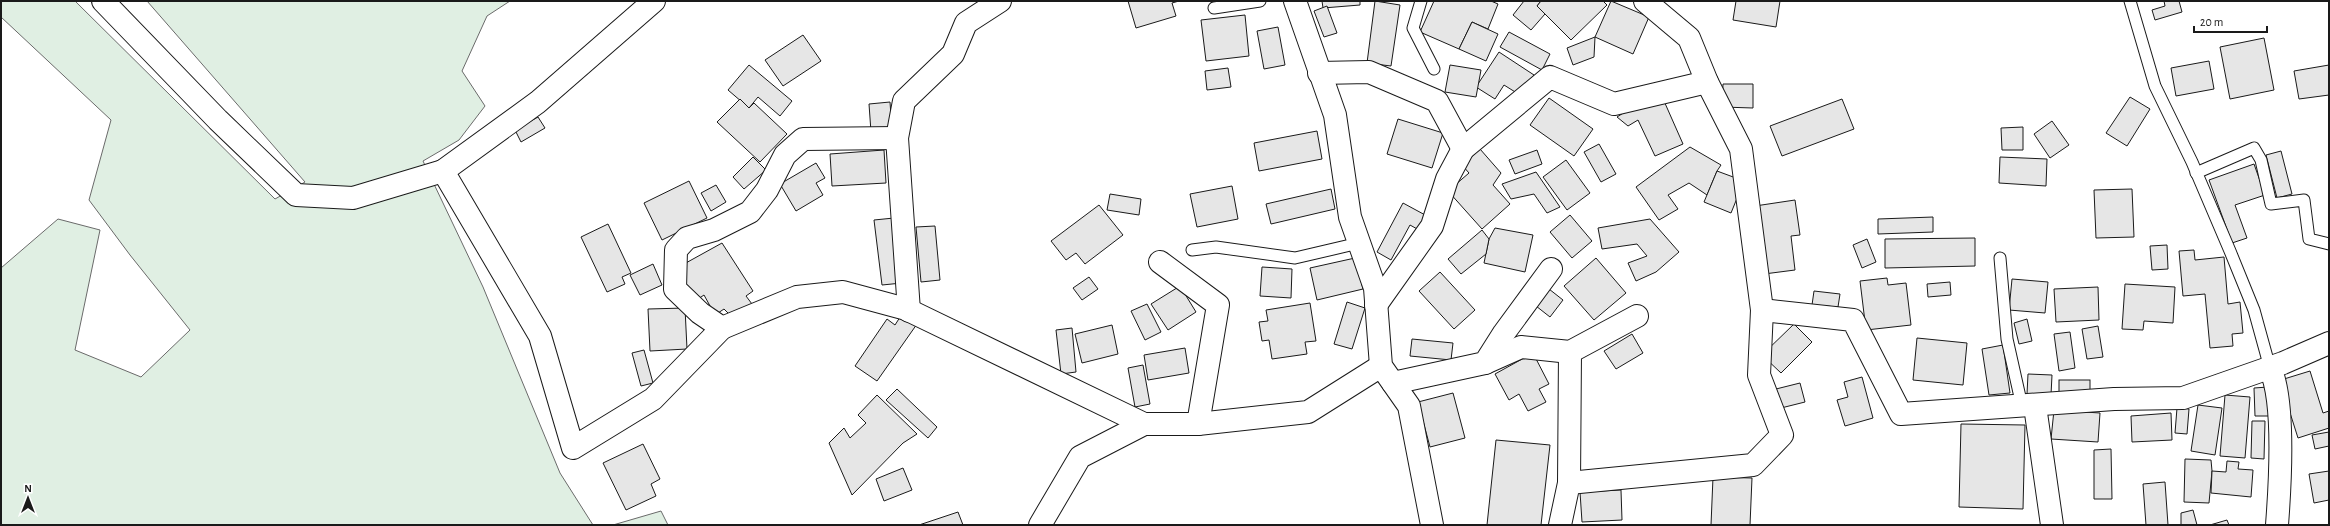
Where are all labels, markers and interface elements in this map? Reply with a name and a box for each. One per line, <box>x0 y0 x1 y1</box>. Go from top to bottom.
scale bar <box>2194 8 2267 34</box>
text: 20 m <box>2200 16 2223 28</box>
north arrow <box>8 478 48 518</box>
text: N <box>24 483 32 494</box>

